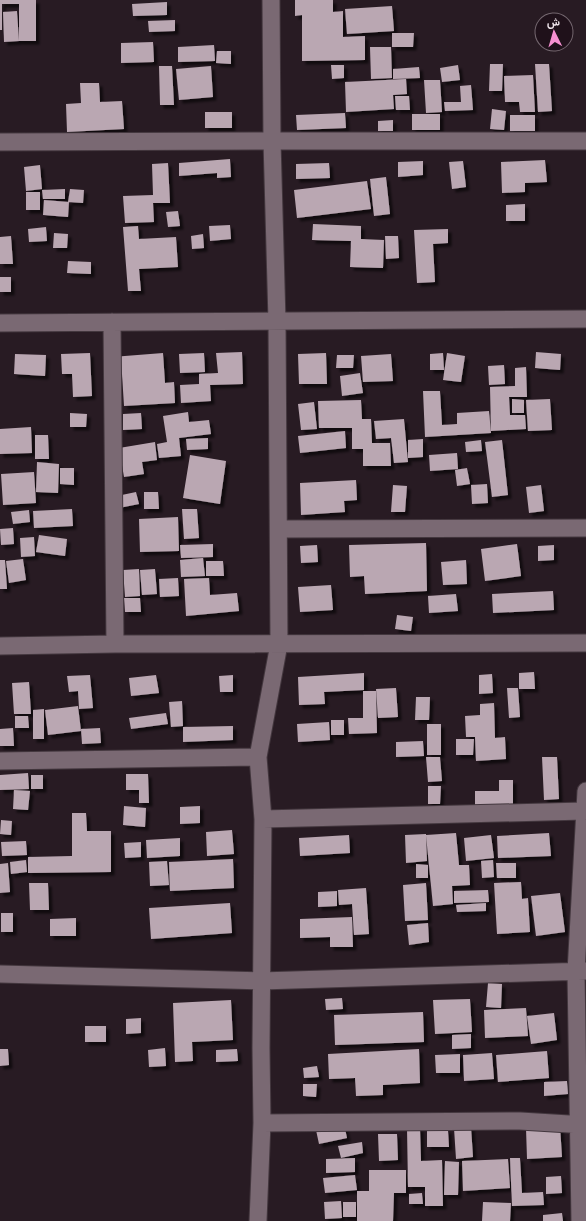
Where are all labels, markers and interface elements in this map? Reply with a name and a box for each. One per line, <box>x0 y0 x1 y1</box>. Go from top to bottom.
north arrow <box>534 12 574 52</box>
text: ش <box>546 13 560 31</box>

